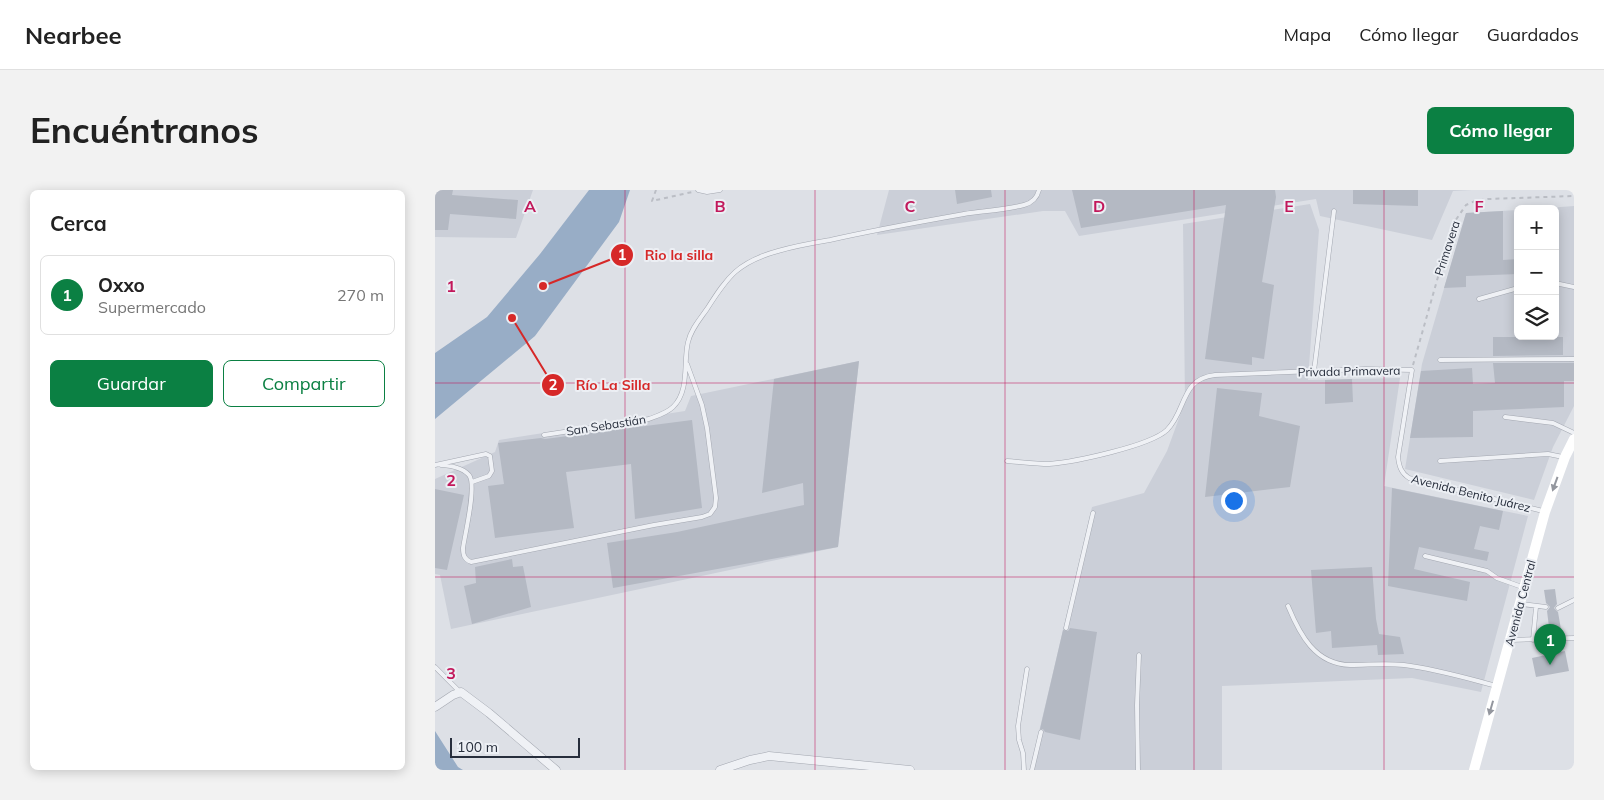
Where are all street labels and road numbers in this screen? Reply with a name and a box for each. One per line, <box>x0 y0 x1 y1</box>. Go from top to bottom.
street label: Primavera <box>1431 219 1463 277</box>
street label: Privada Primavera <box>1297 363 1401 379</box>
street label: San Sebastián <box>565 411 647 439</box>
street label: Avenida Benito Juárez <box>1410 471 1532 515</box>
street label: Avenida Central <box>1501 558 1539 648</box>

